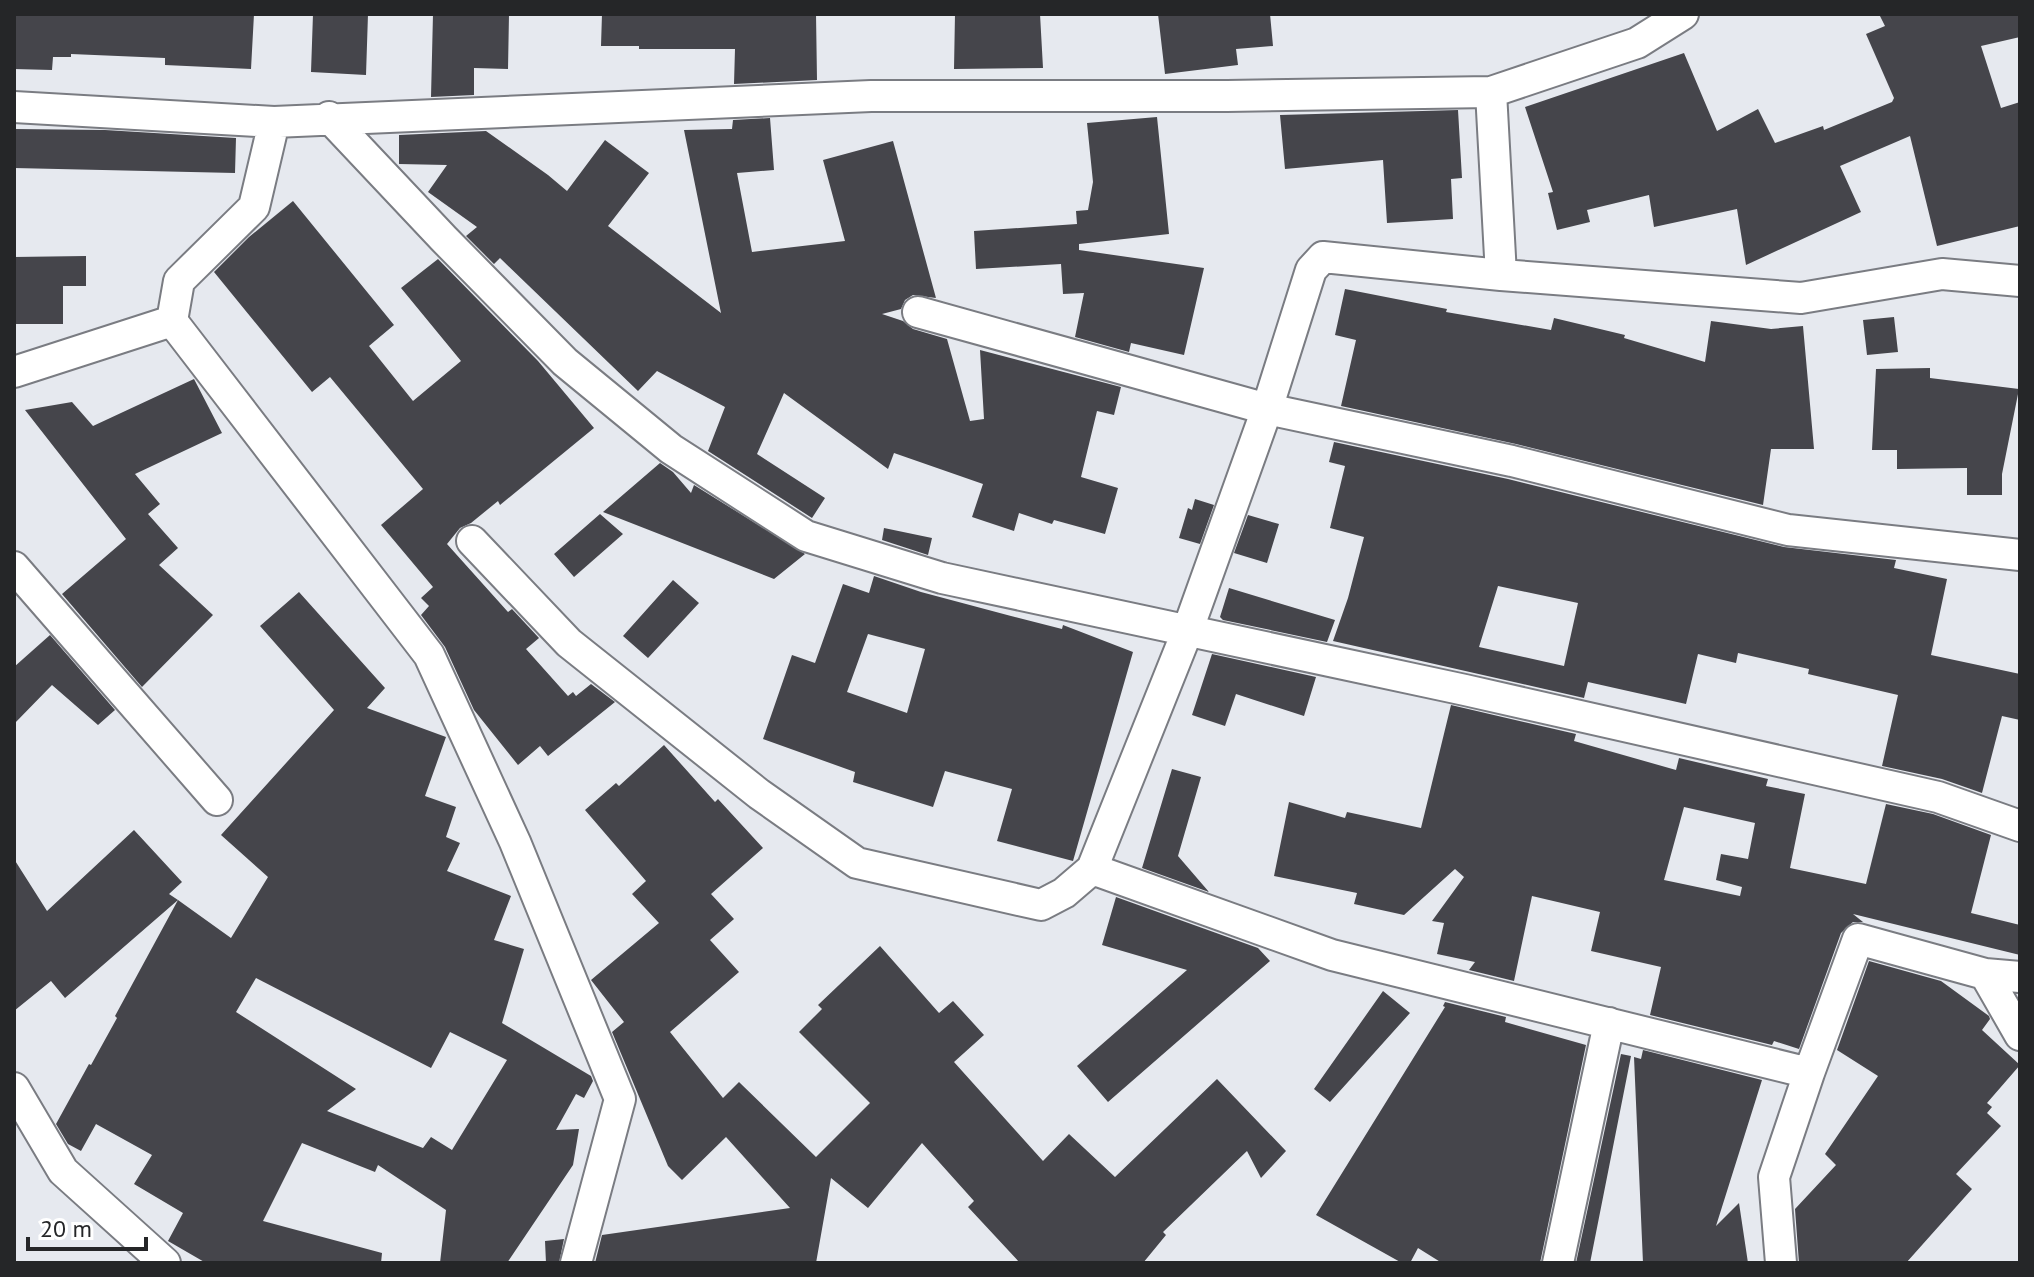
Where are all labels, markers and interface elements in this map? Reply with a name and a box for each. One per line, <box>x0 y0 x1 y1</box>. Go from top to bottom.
scale bar <box>28 1201 146 1251</box>
text: 20 m <box>40 1213 92 1244</box>

